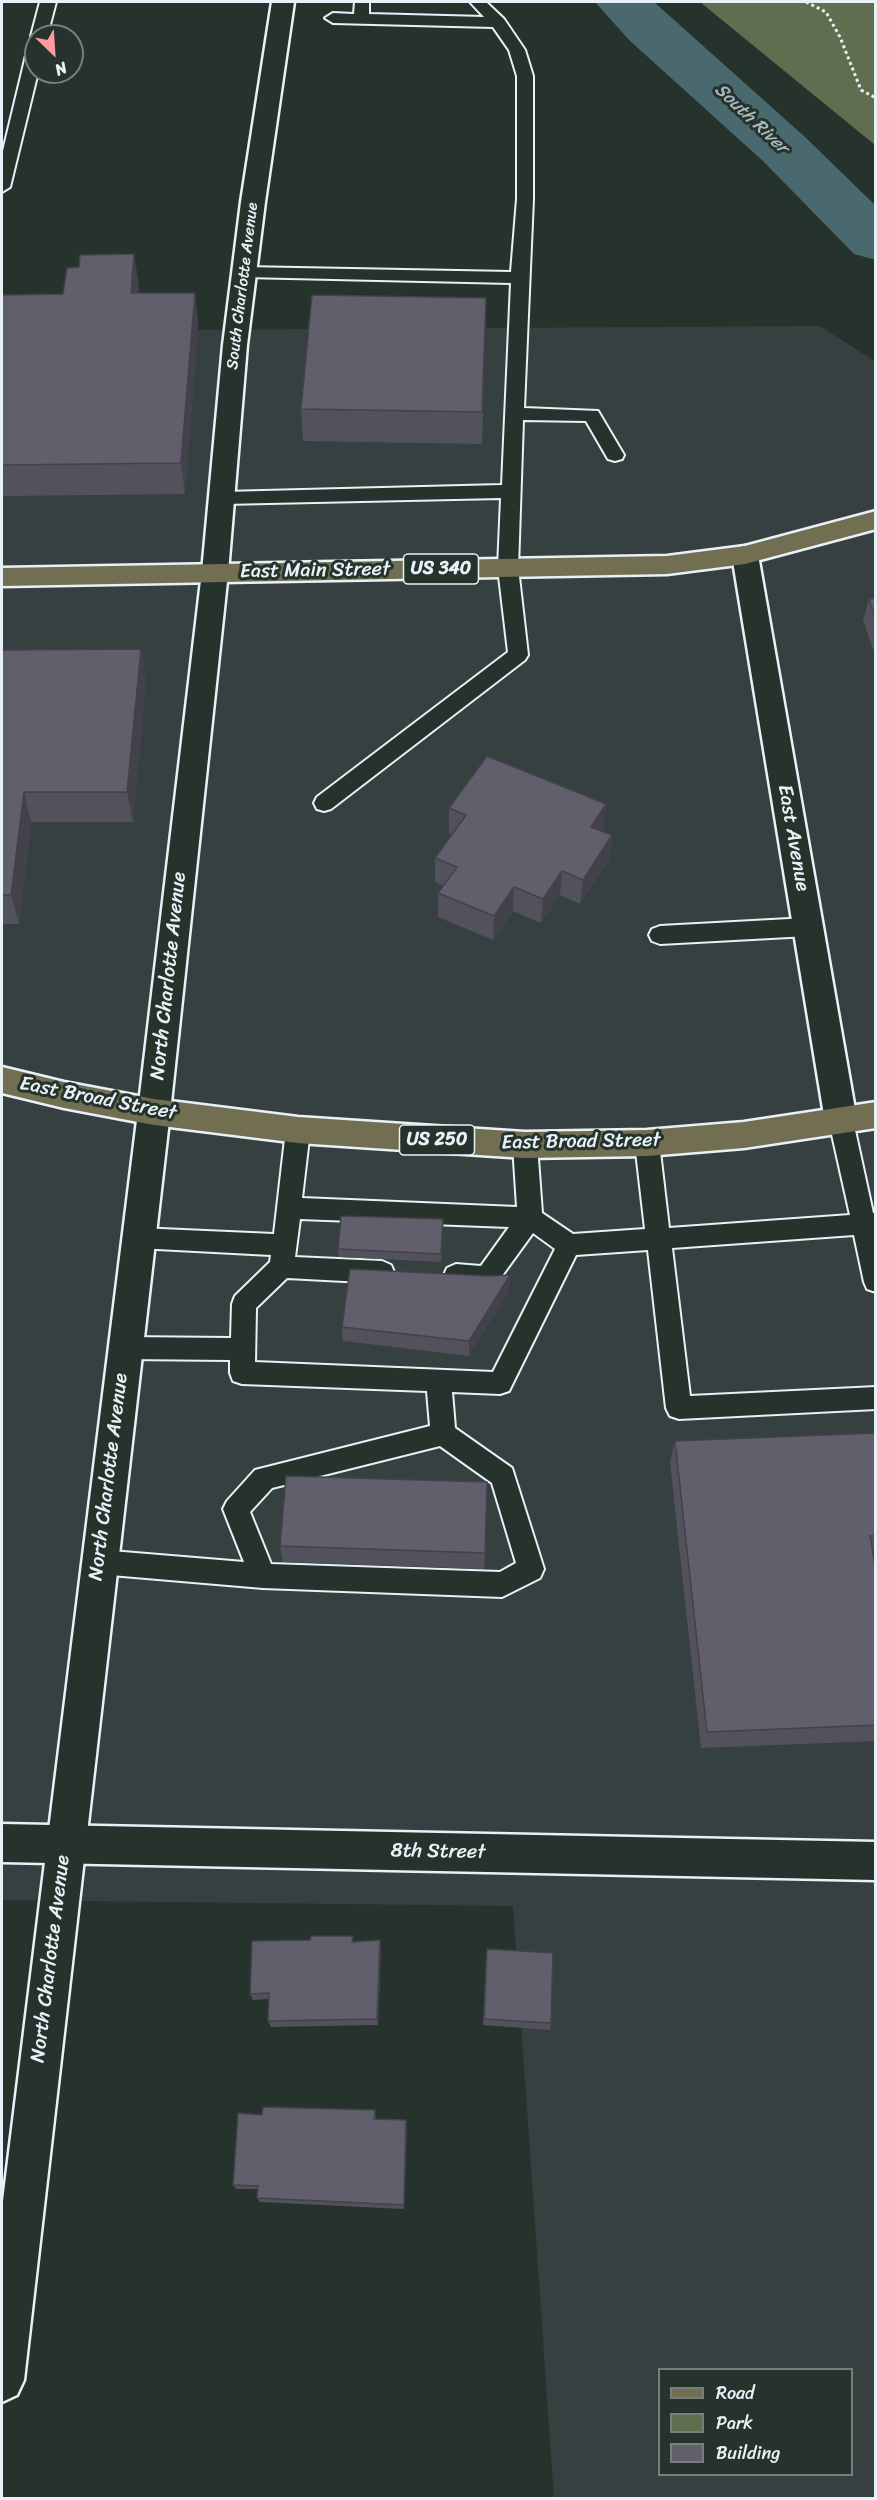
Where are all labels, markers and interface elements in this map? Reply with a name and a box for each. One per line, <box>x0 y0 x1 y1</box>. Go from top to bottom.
north arrow <box>24 24 84 84</box>
text: N <box>50 53 72 84</box>
water label: South River <box>710 79 792 159</box>
street label: South Charlotte Avenue <box>223 201 263 371</box>
road number: US 340 <box>404 554 478 584</box>
street label: East Main Street <box>240 558 390 584</box>
street label: East Avenue <box>772 783 814 893</box>
street label: North Charlotte Avenue <box>146 871 192 1081</box>
street label: East Broad Street <box>18 1072 178 1126</box>
road number: US 250 <box>400 1125 474 1155</box>
street label: East Broad Street <box>501 1129 661 1155</box>
street label: North Charlotte Avenue <box>84 1372 134 1582</box>
street label: 8th Street <box>390 1839 486 1865</box>
street label: North Charlotte Avenue <box>26 1854 76 2064</box>
legend <box>658 2368 853 2476</box>
text: Road <box>716 2377 755 2409</box>
text: Park <box>716 2407 753 2439</box>
text: Building <box>716 2437 780 2469</box>

